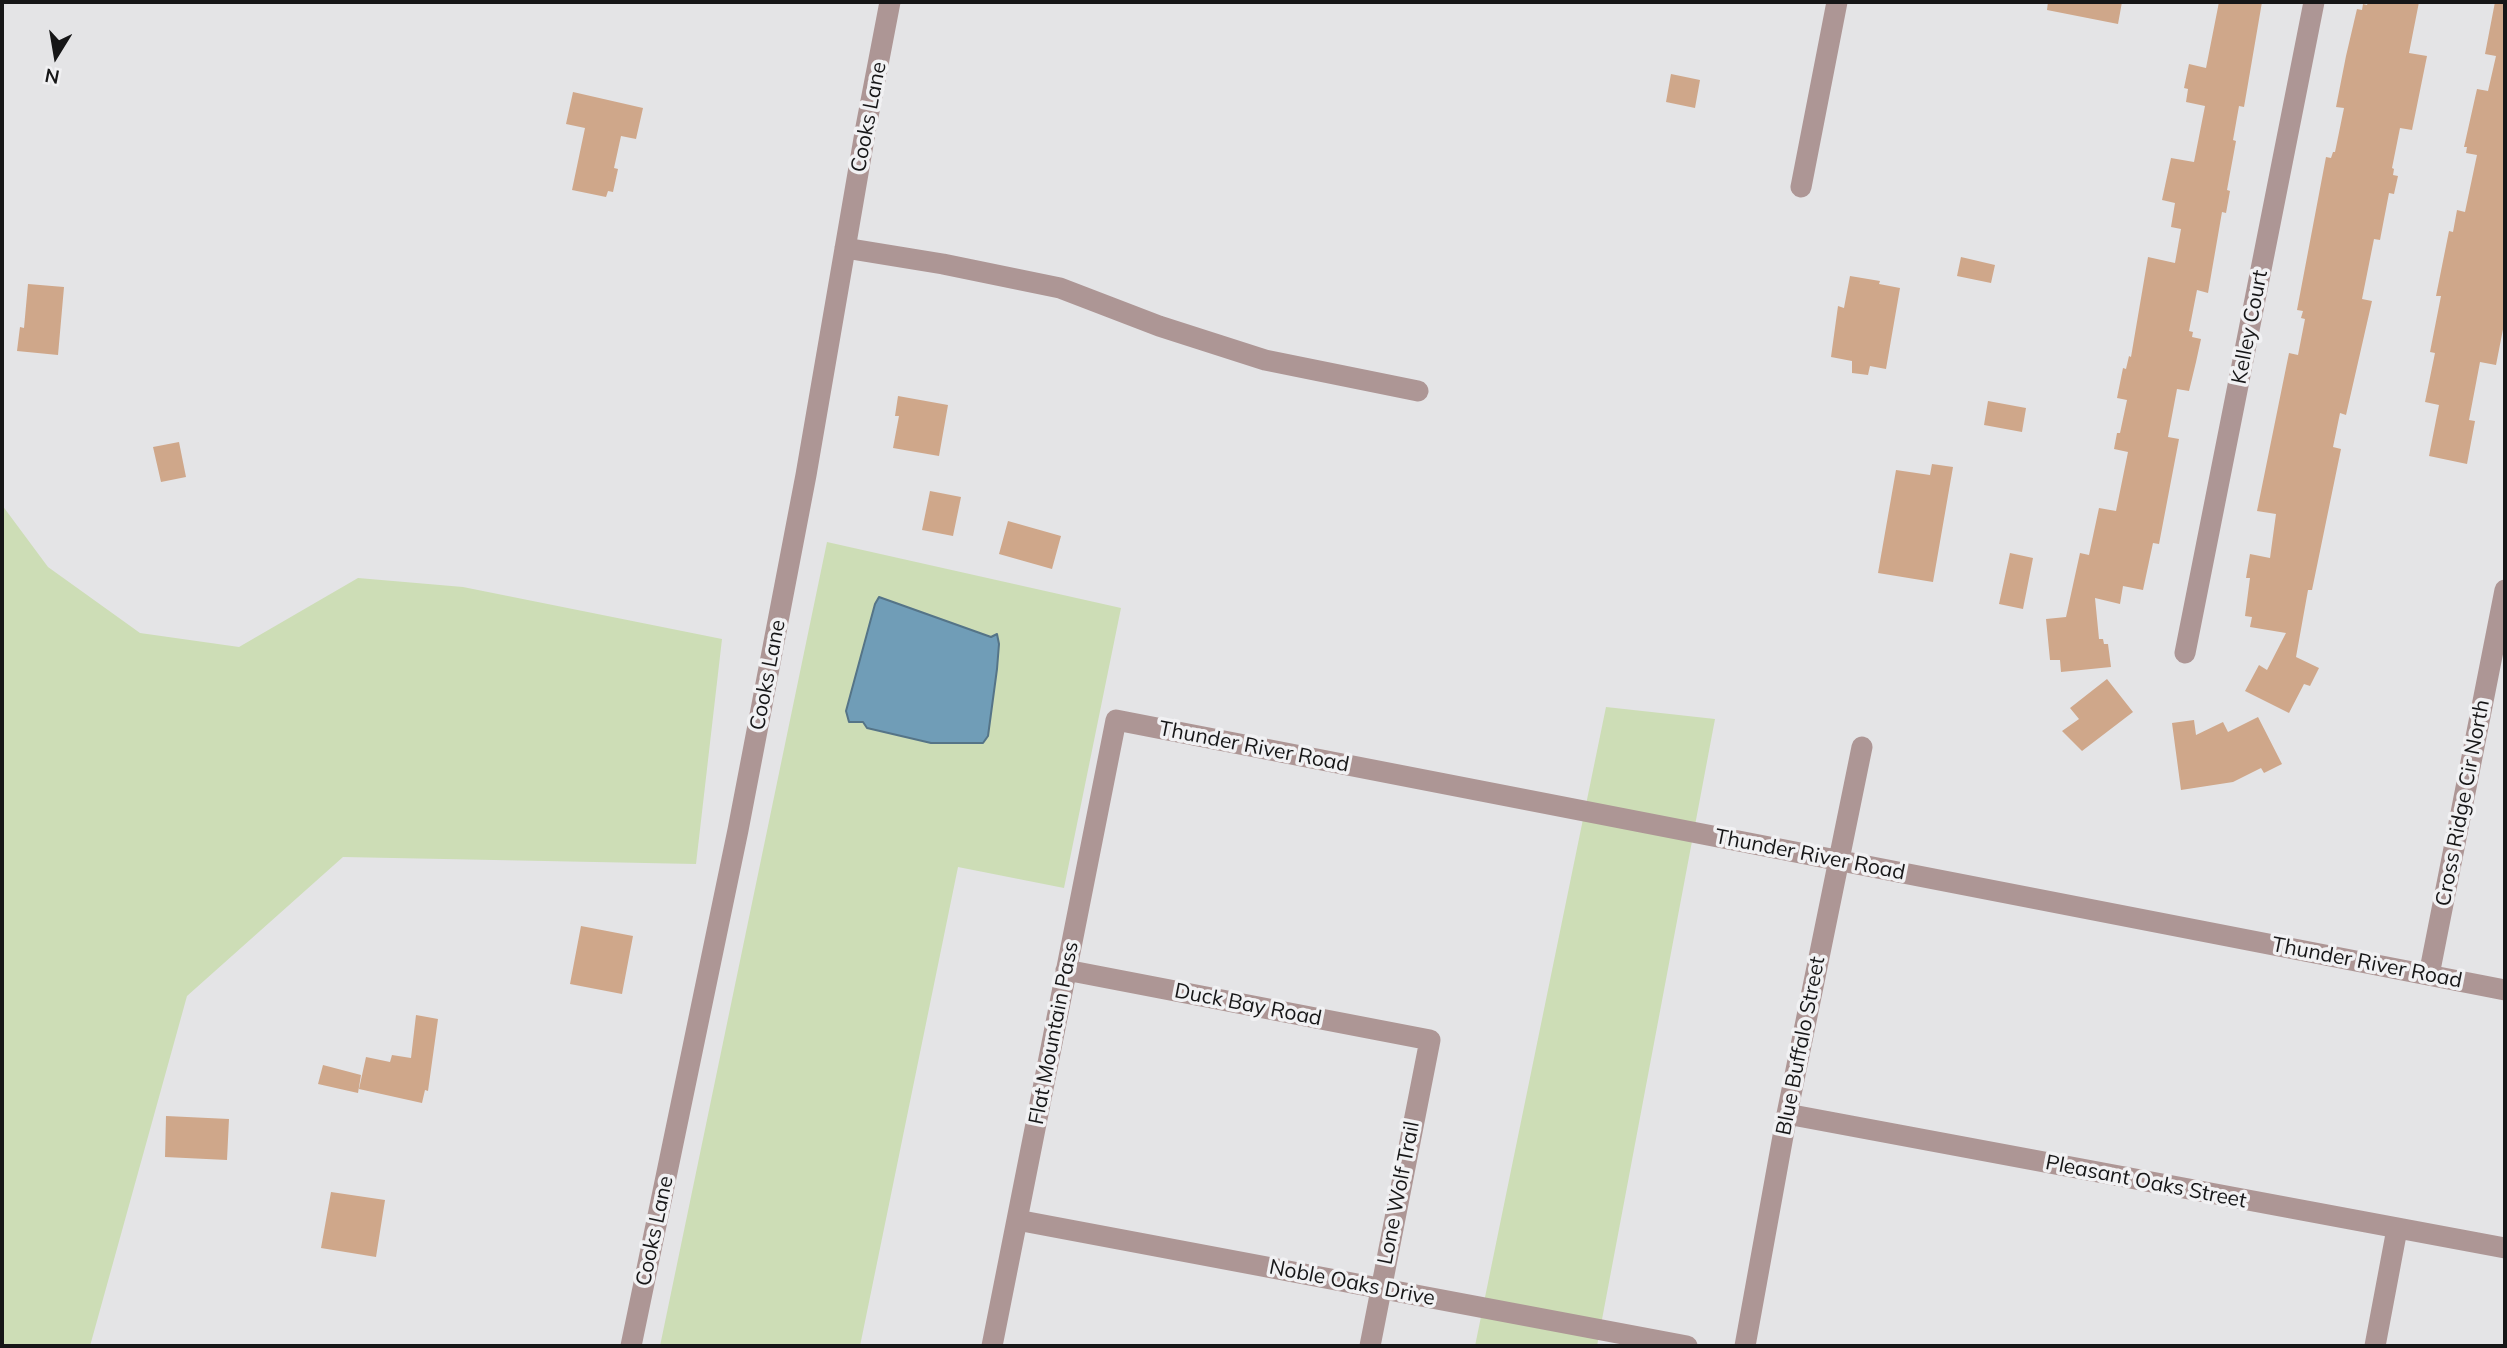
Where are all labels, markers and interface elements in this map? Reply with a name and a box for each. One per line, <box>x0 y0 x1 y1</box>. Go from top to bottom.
north arrow <box>21 21 91 91</box>
street label: Cooks Lane <box>846 60 892 174</box>
text: N <box>43 63 61 90</box>
street label: Kelley Court <box>2227 268 2273 386</box>
street label: Cooks Lane <box>745 618 791 732</box>
street label: Cross Ridge Cir North <box>2431 698 2495 908</box>
street label: Thunder River Road <box>1157 716 1351 778</box>
street label: Thunder River Road <box>1713 824 1907 886</box>
street label: Thunder River Road <box>2270 932 2464 994</box>
street label: Flat Mountain Pass <box>1024 939 1084 1127</box>
street label: Blue Buffalo Street <box>1771 954 1831 1138</box>
street label: Duck Bay Road <box>1172 978 1324 1032</box>
street label: Lone Wolf Trail <box>1373 1119 1425 1267</box>
street label: Pleasant Oaks Street <box>2043 1150 2249 1214</box>
street label: Cooks Lane <box>631 1174 679 1288</box>
street label: Noble Oaks Drive <box>1267 1255 1437 1311</box>

